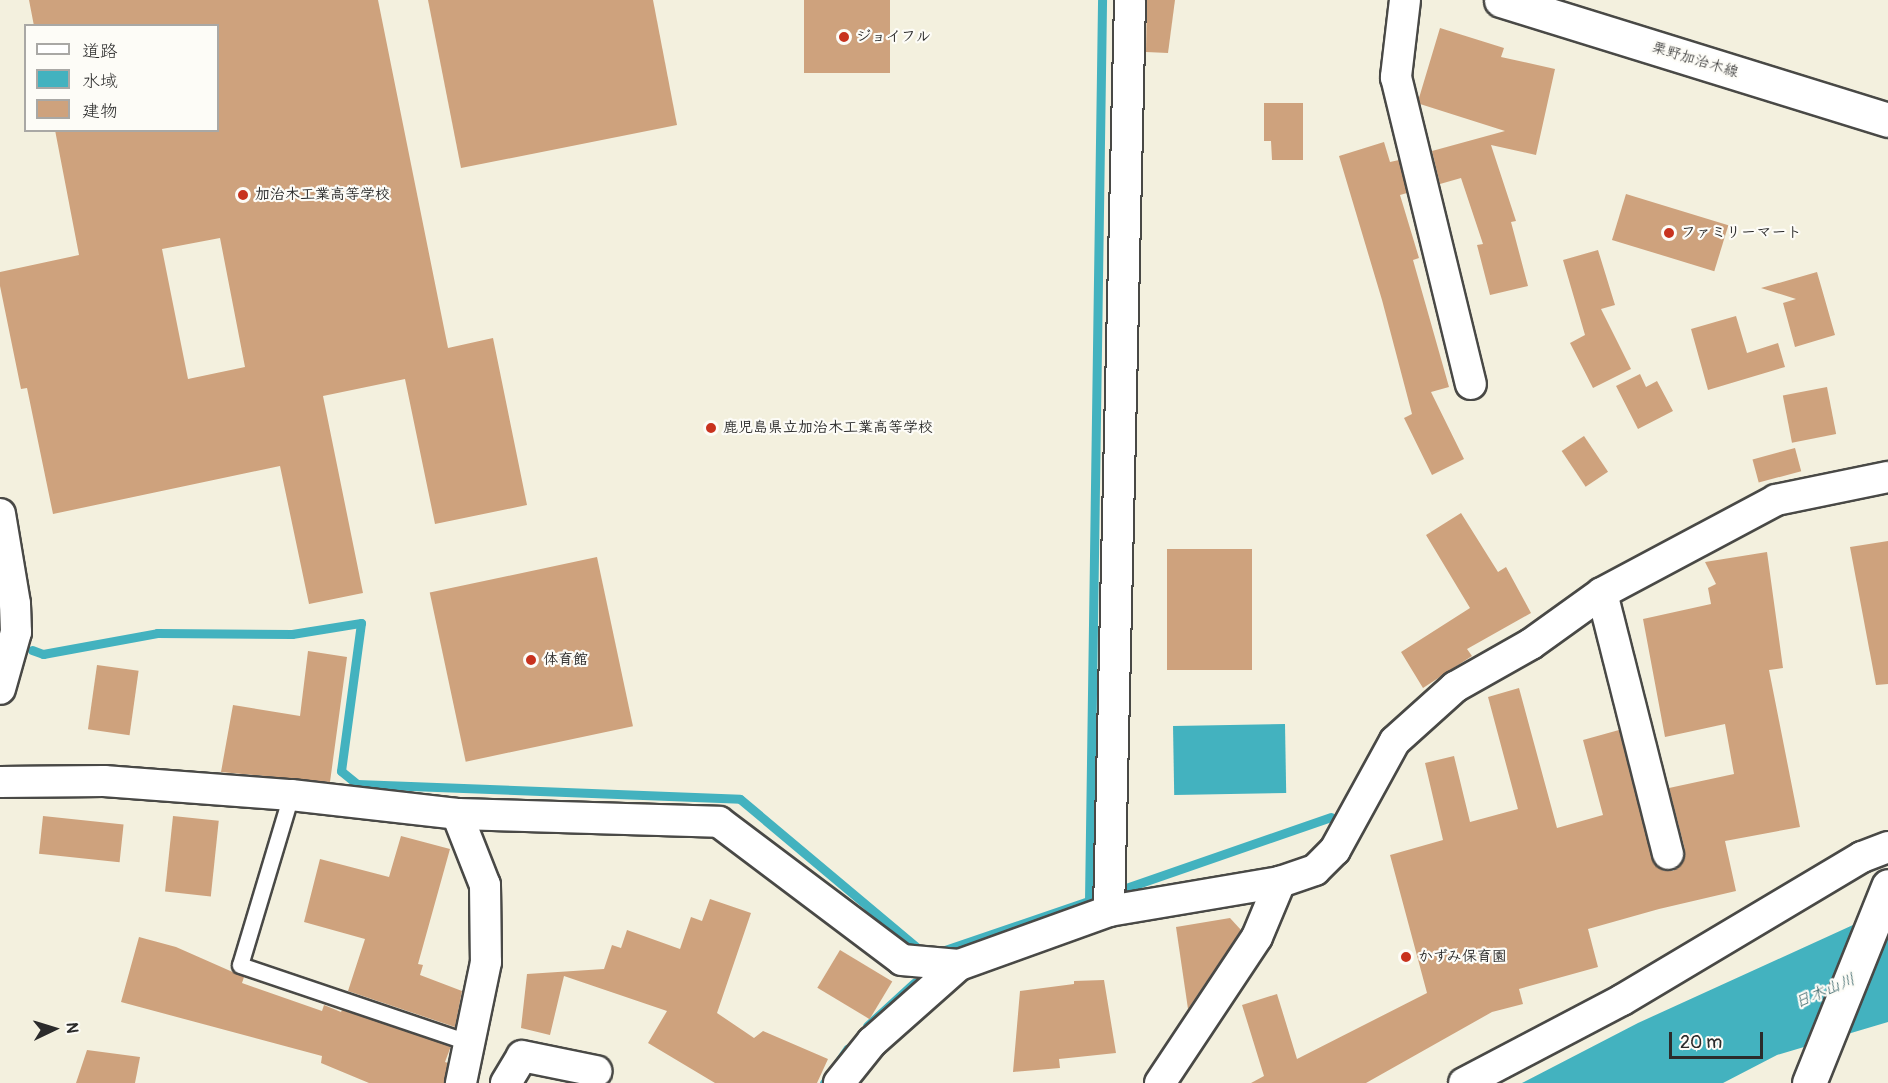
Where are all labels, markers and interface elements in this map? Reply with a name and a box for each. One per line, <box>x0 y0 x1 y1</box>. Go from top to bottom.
legend <box>24 24 219 132</box>
place label: ジョイフル <box>856 28 931 46</box>
marker: ジョイフル <box>837 30 851 44</box>
street label: 栗野加治木線 <box>1649 38 1741 82</box>
text: 道路 <box>82 40 118 63</box>
text: 水域 <box>82 70 118 93</box>
text: 建物 <box>82 100 118 123</box>
place label: 加治木工業高等学校 <box>255 186 390 204</box>
marker: 加治木工業高等学校 <box>236 188 250 202</box>
place label: ファミリーマート <box>1681 224 1801 242</box>
marker: ファミリーマート <box>1662 226 1676 240</box>
place label: 鹿児島県立加治木工業高等学校 <box>723 419 933 437</box>
marker: 鹿児島県立加治木工業高等学校 <box>704 421 718 435</box>
place label: 体育館 <box>543 651 588 669</box>
marker: 体育館 <box>524 653 538 667</box>
place label: かずみ保育園 <box>1418 948 1508 966</box>
marker: かずみ保育園 <box>1399 950 1413 964</box>
water label: 日木山川 <box>1792 970 1858 1012</box>
north arrow <box>24 999 84 1059</box>
scale bar <box>1672 1020 1766 1058</box>
text: N <box>62 1022 82 1034</box>
text: 20 m <box>1680 1031 1722 1054</box>

